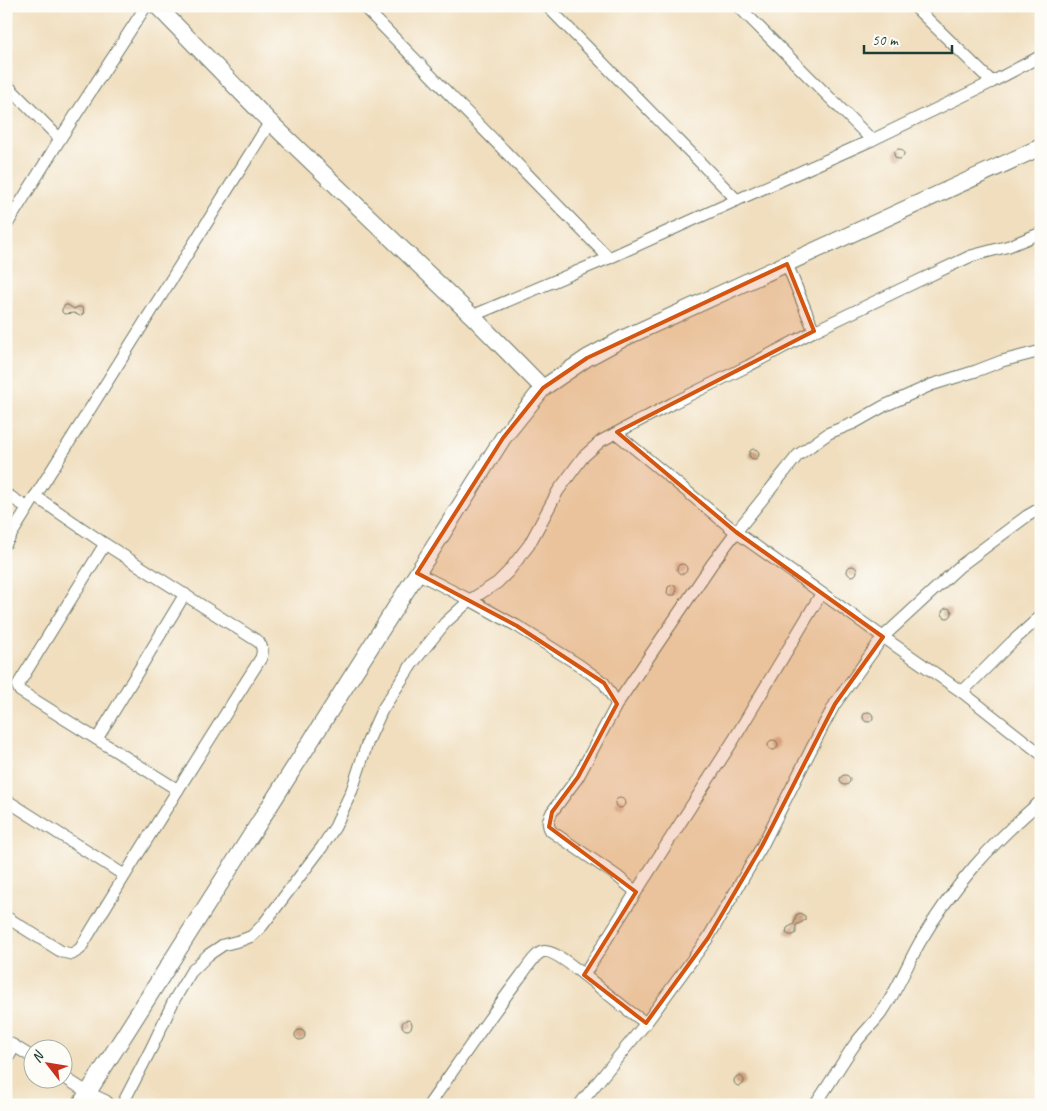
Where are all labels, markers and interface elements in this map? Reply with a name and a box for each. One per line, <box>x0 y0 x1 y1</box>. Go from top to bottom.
scale bar <box>864 22 952 54</box>
text: 50 m <box>872 31 899 50</box>
north arrow <box>22 1038 72 1088</box>
text: N <box>28 1047 48 1066</box>

